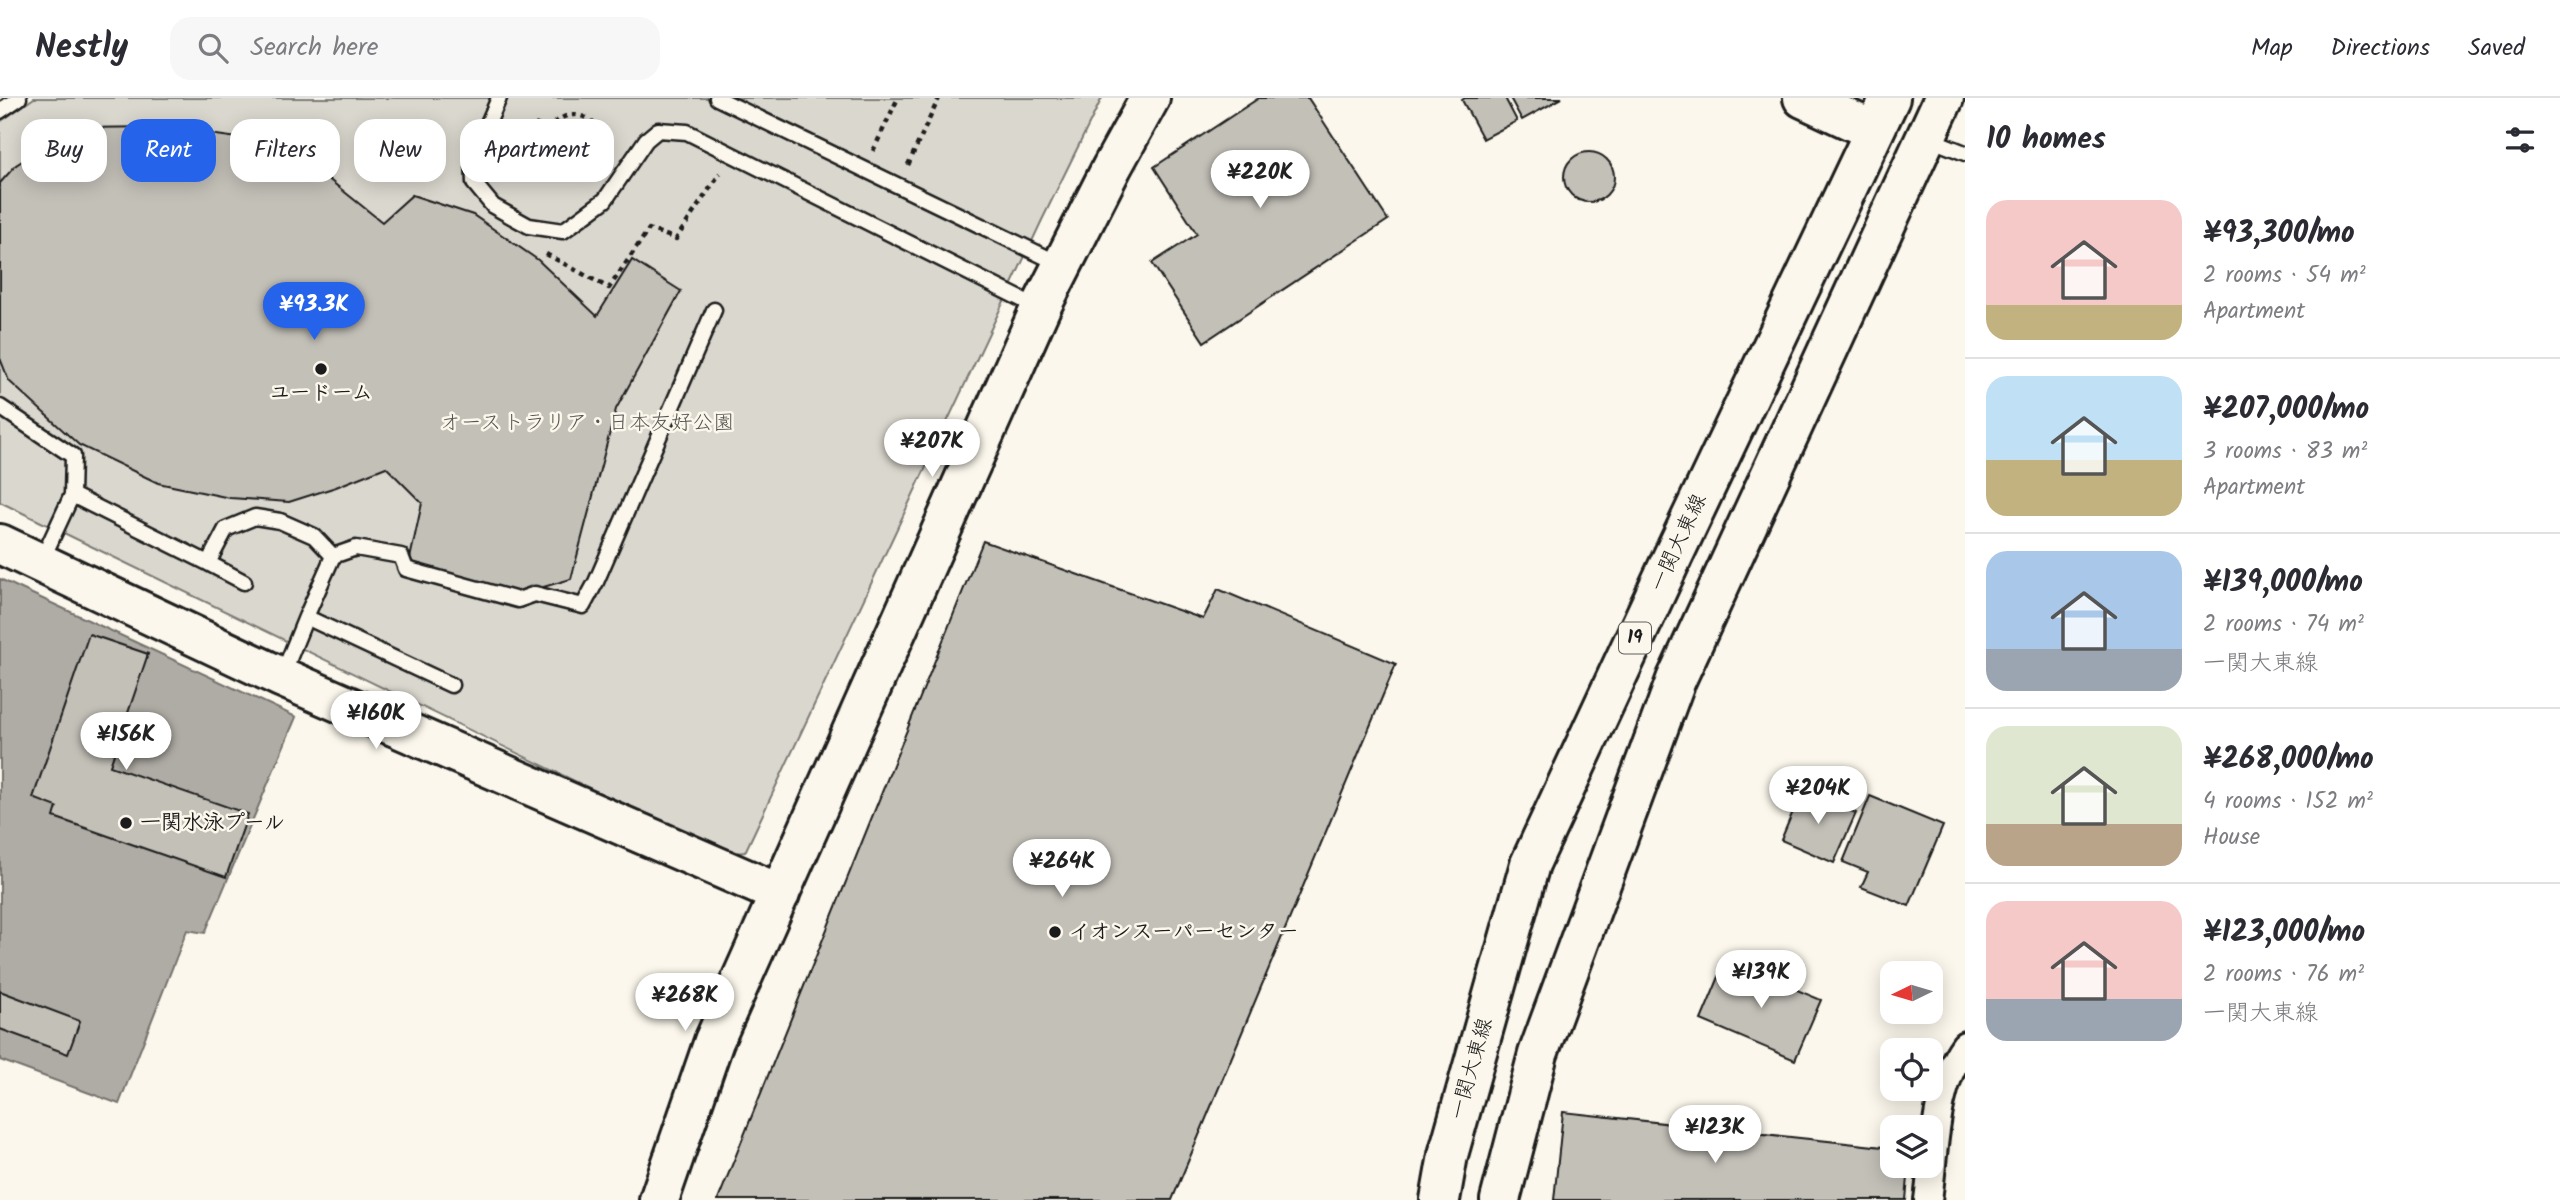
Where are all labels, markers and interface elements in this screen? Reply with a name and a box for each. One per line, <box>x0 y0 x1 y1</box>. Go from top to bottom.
search box <box>170 17 660 80</box>
text: Nestly <box>35 22 128 75</box>
text: Search here <box>250 27 378 69</box>
icon: search <box>194 29 232 67</box>
text: Map <box>2251 29 2293 68</box>
text: Directions <box>2331 29 2430 68</box>
text: Saved <box>2468 29 2525 68</box>
text: 10 homes <box>1986 116 2106 164</box>
chip: Buy <box>21 119 107 182</box>
chip: Rent <box>121 119 216 182</box>
chip: Filters <box>230 119 340 182</box>
chip: New <box>354 119 446 182</box>
chip: Apartment <box>460 119 614 182</box>
icon: filters <box>2501 121 2539 159</box>
pin: ¥220K <box>1211 150 1309 210</box>
text: ¥220K <box>1227 155 1293 191</box>
text: ¥93,300/mo <box>2203 210 2355 258</box>
icon: home <box>2042 228 2126 312</box>
text: 2 rooms · 54 m² <box>2203 258 2366 294</box>
pin: ¥93.3K <box>257 282 371 342</box>
text: ¥93.3K <box>279 287 349 323</box>
text: Apartment <box>2203 294 2305 330</box>
marker: ユードーム <box>313 361 329 377</box>
place label: ユードーム <box>269 377 373 410</box>
text: ¥207,000/mo <box>2203 386 2369 434</box>
icon: home <box>2042 404 2126 488</box>
park label: オーストラリア・日本友好公園 <box>440 407 734 440</box>
pin: ¥207K <box>883 420 981 479</box>
text: ¥207K <box>900 424 964 460</box>
text: 3 rooms · 83 m² <box>2203 434 2367 470</box>
text: Apartment <box>2203 470 2305 506</box>
street label: 一関大東線 <box>1642 488 1716 598</box>
text: ¥139,000/mo <box>2203 559 2363 607</box>
icon: home <box>2042 579 2126 663</box>
text: 2 rooms · 74 m² <box>2203 607 2364 643</box>
road number: 19 <box>1619 622 1651 653</box>
text: 一関大東線 <box>2203 646 2318 682</box>
pin: ¥160K <box>327 692 425 751</box>
text: ¥160K <box>346 696 406 732</box>
pin: ¥156K <box>77 712 175 772</box>
text: ¥156K <box>96 717 156 753</box>
text: ¥268,000/mo <box>2203 736 2374 784</box>
icon: home <box>2042 754 2126 838</box>
pin: ¥204K <box>1769 766 1867 826</box>
text: ¥204K <box>1785 771 1851 807</box>
text: 4 rooms · 152 m² <box>2203 784 2373 820</box>
place label: 一関水泳プール <box>140 807 285 840</box>
marker: 一関水泳プール <box>118 815 134 831</box>
text: House <box>2203 820 2260 856</box>
pin: ¥264K <box>1013 840 1111 899</box>
text: ¥264K <box>1029 844 1095 880</box>
text: ¥123,000/mo <box>2203 909 2365 957</box>
place label: イオンスーパーセンター <box>1069 916 1299 949</box>
marker: イオンスーパーセンター <box>1047 924 1063 940</box>
icon: home <box>2042 929 2126 1013</box>
pin: ¥139K <box>1712 950 1810 1010</box>
text: ¥139K <box>1731 955 1791 991</box>
text: 2 rooms · 76 m² <box>2203 957 2364 993</box>
north arrow <box>1880 961 1942 1024</box>
map controls <box>1880 961 1943 1178</box>
pin: ¥268K <box>636 974 734 1033</box>
text: ¥268K <box>651 978 719 1014</box>
text: 一関大東線 <box>2203 996 2318 1032</box>
street label: 一関大東線 <box>1442 1014 1502 1124</box>
button: locate <box>1880 1038 1943 1101</box>
pin: ¥123K <box>1666 1105 1764 1165</box>
text: ¥123K <box>1685 1110 1745 1146</box>
button: layers <box>1880 1115 1943 1178</box>

